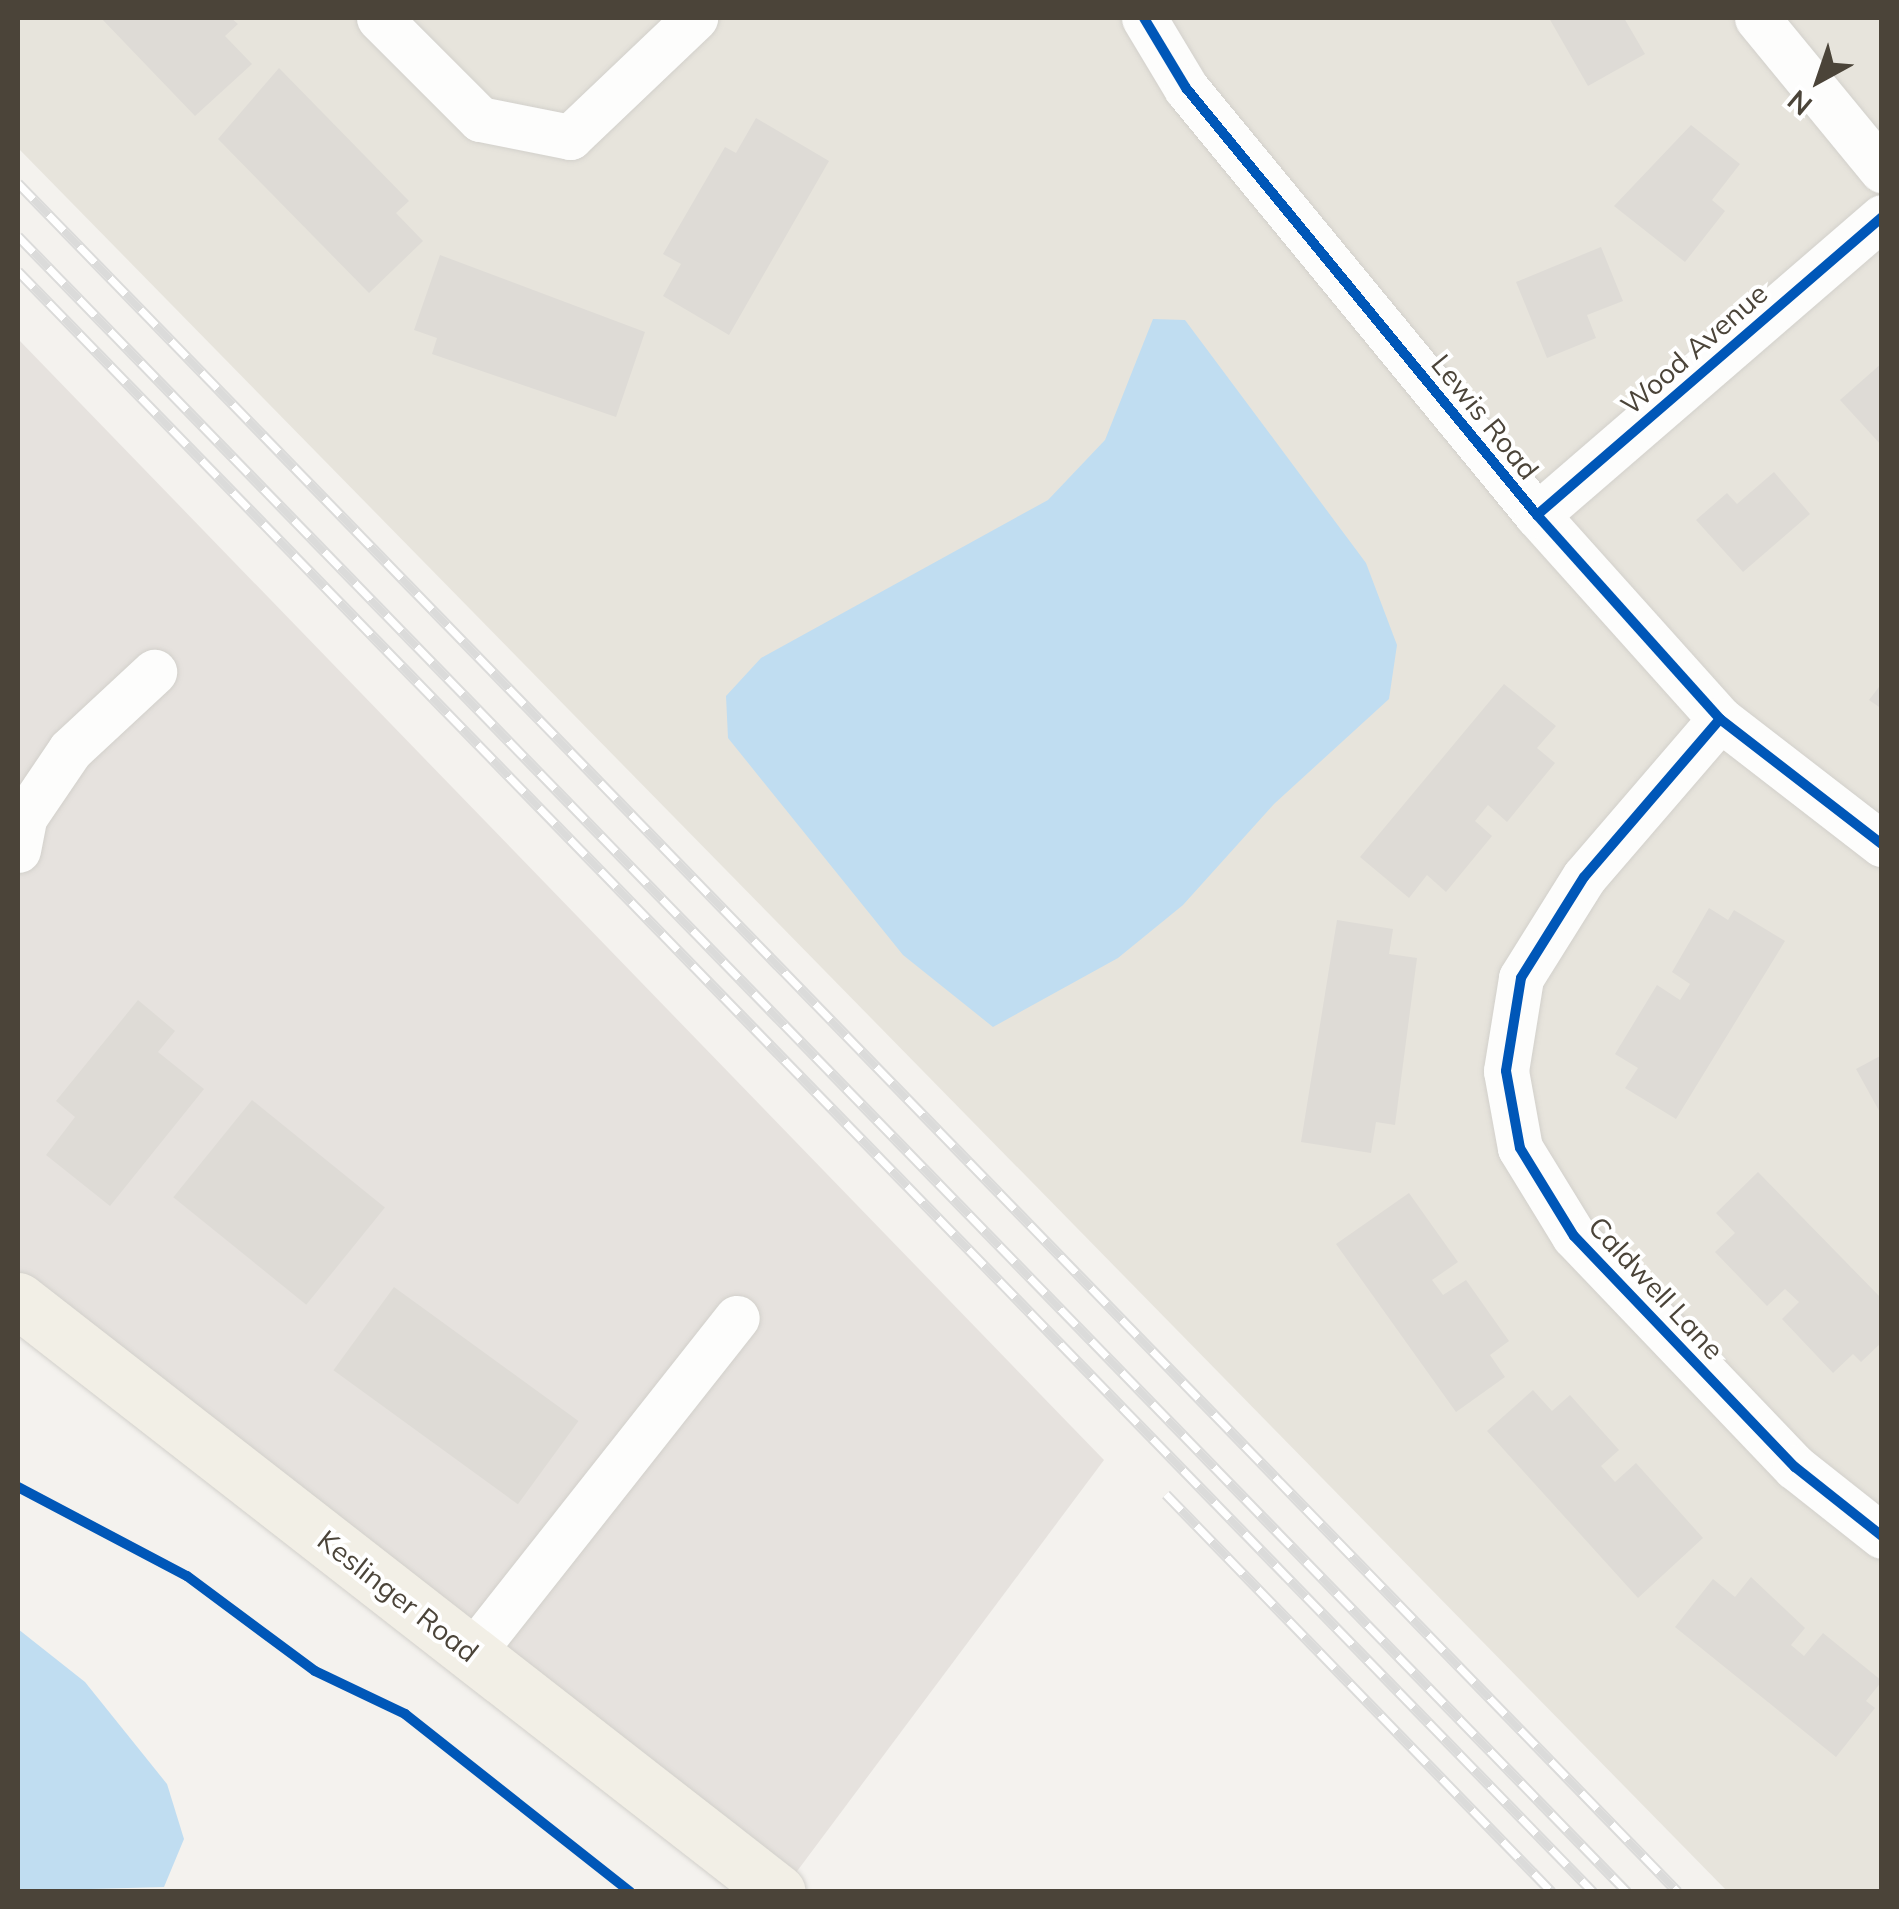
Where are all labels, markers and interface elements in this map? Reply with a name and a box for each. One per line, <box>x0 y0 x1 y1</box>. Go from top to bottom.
north arrow <box>1769 30 1869 130</box>
text: N <box>1780 83 1819 124</box>
street label: Wood Avenue <box>1614 276 1774 422</box>
street label: Lewis Road <box>1424 348 1546 486</box>
street label: Caldwell Lane <box>1581 1210 1731 1366</box>
street label: Keslinger Road <box>311 1523 485 1669</box>

